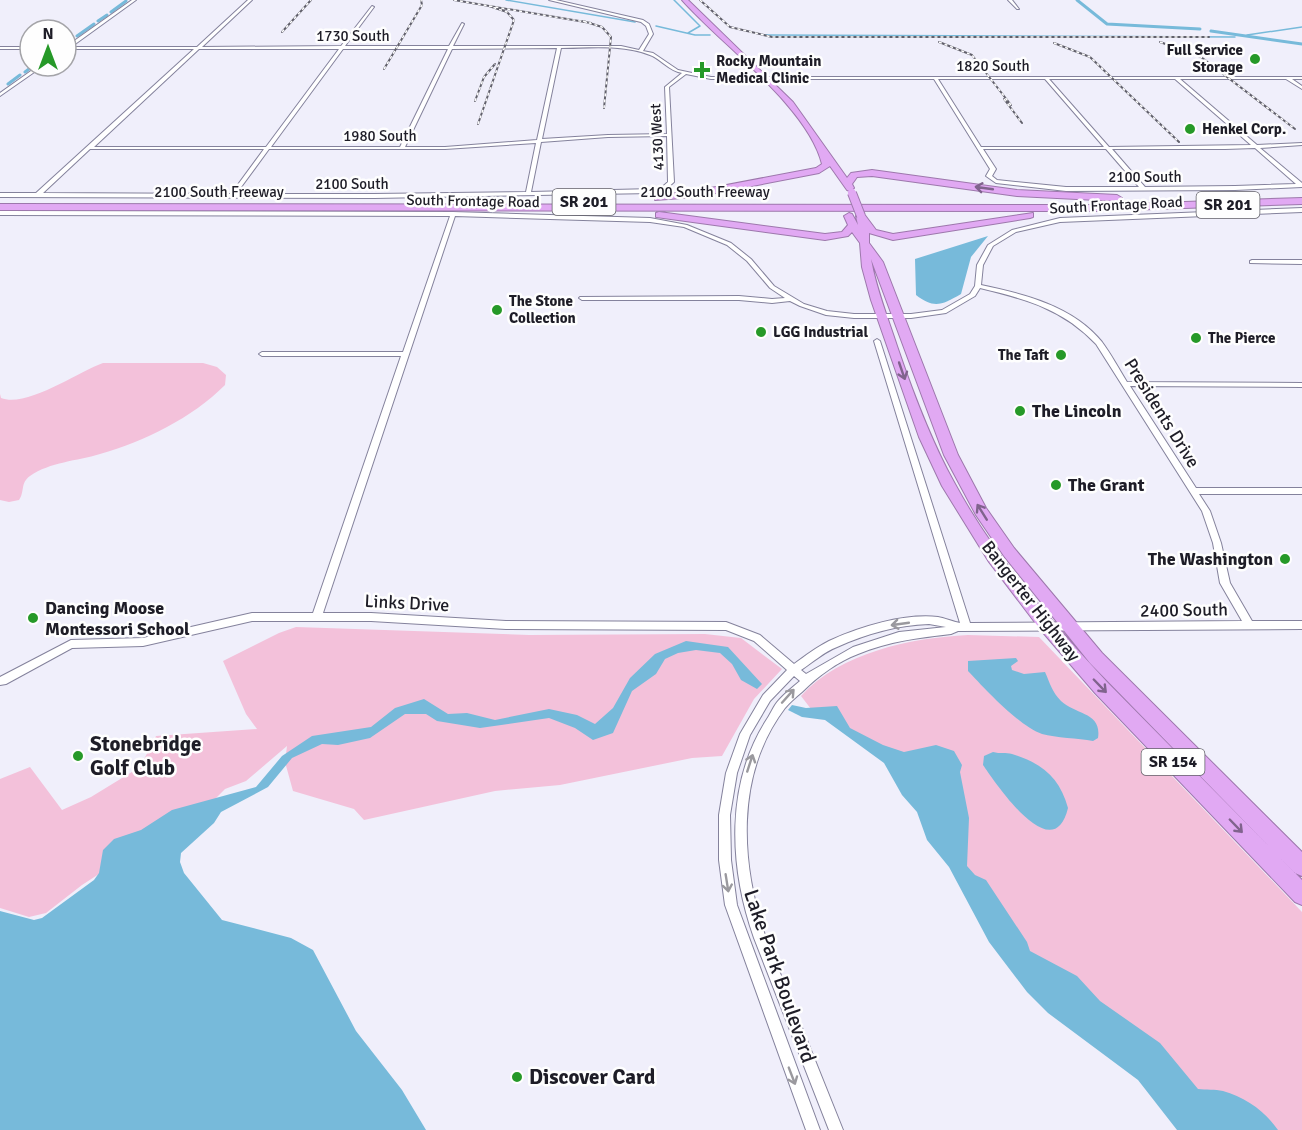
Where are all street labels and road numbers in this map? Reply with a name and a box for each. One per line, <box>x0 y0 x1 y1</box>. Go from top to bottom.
street label: 1730 South <box>316 27 390 45</box>
street label: 1820 South <box>956 57 1030 75</box>
street label: 4130 West <box>646 103 668 171</box>
street label: 1980 South <box>343 127 417 145</box>
street label: 2100 South <box>1108 168 1182 186</box>
street label: 2100 South <box>315 175 389 193</box>
street label: 2100 South Freeway <box>154 183 284 201</box>
street label: 2100 South Freeway <box>640 183 770 201</box>
road number: SR 201 <box>552 189 616 215</box>
street label: South Frontage Road <box>406 191 540 211</box>
road number: SR 201 <box>1196 192 1260 218</box>
street label: South Frontage Road <box>1049 193 1183 217</box>
street label: Presidents Drive <box>1120 354 1204 472</box>
street label: Bangerter Highway <box>977 536 1085 666</box>
street label: Links Drive <box>364 590 450 616</box>
street label: 2400 South <box>1140 598 1228 622</box>
road number: SR 154 <box>1142 749 1204 775</box>
street label: Lake Park Boulevard <box>738 886 822 1066</box>

